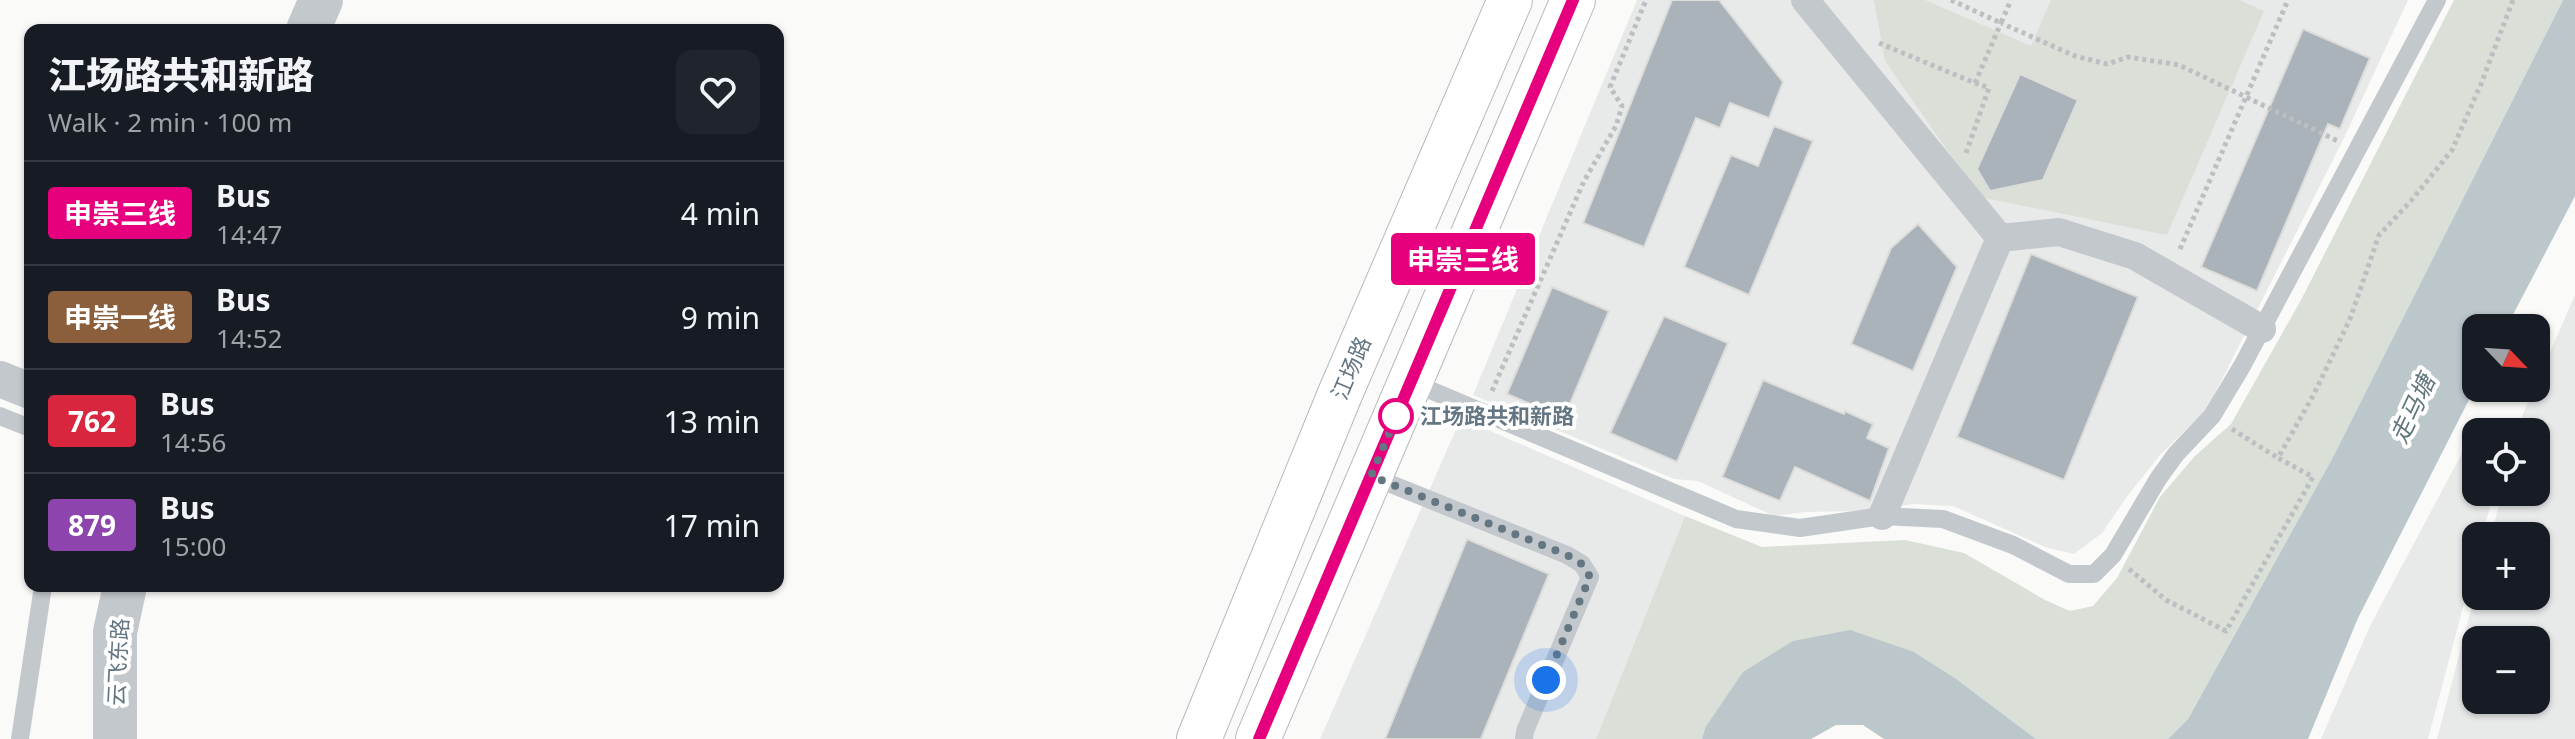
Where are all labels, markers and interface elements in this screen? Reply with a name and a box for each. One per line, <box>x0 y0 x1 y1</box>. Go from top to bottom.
text: 江场路共和新路 <box>48 48 314 100</box>
button: heart <box>676 50 760 134</box>
text: Walk · 2 min · 100 m <box>48 104 292 140</box>
text: Bus <box>216 175 271 216</box>
text: 4 min <box>681 193 760 234</box>
text: 申崇三线 <box>64 194 176 232</box>
text: 14:47 <box>216 216 282 252</box>
line badge: 申崇三线 <box>1407 233 1519 285</box>
text: 申崇三线 <box>1407 240 1519 278</box>
text: Bus <box>216 279 271 320</box>
text: 9 min <box>681 297 760 338</box>
text: 申崇一线 <box>64 298 176 336</box>
north arrow <box>2462 314 2550 402</box>
map controls <box>2462 314 2550 714</box>
text: 14:52 <box>216 320 282 356</box>
street label: 江场路 <box>1323 331 1377 404</box>
water label: 走马塘 <box>2381 365 2443 448</box>
text: Bus <box>160 383 215 424</box>
marker: 江场路共和新路 <box>1379 399 1413 433</box>
place label: 江场路共和新路 <box>1420 400 1574 430</box>
text: 13 min <box>664 401 760 442</box>
text: 762 <box>68 402 116 440</box>
button: locate <box>2462 418 2550 506</box>
text: 14:56 <box>160 424 226 460</box>
text: Bus <box>160 487 215 528</box>
text: 17 min <box>664 505 760 546</box>
text: 879 <box>68 506 116 544</box>
button: + <box>2462 522 2550 610</box>
text: 15:00 <box>160 528 226 564</box>
street label: 云飞东路 <box>100 617 134 707</box>
button: − <box>2462 626 2550 714</box>
your location <box>1526 660 1566 700</box>

